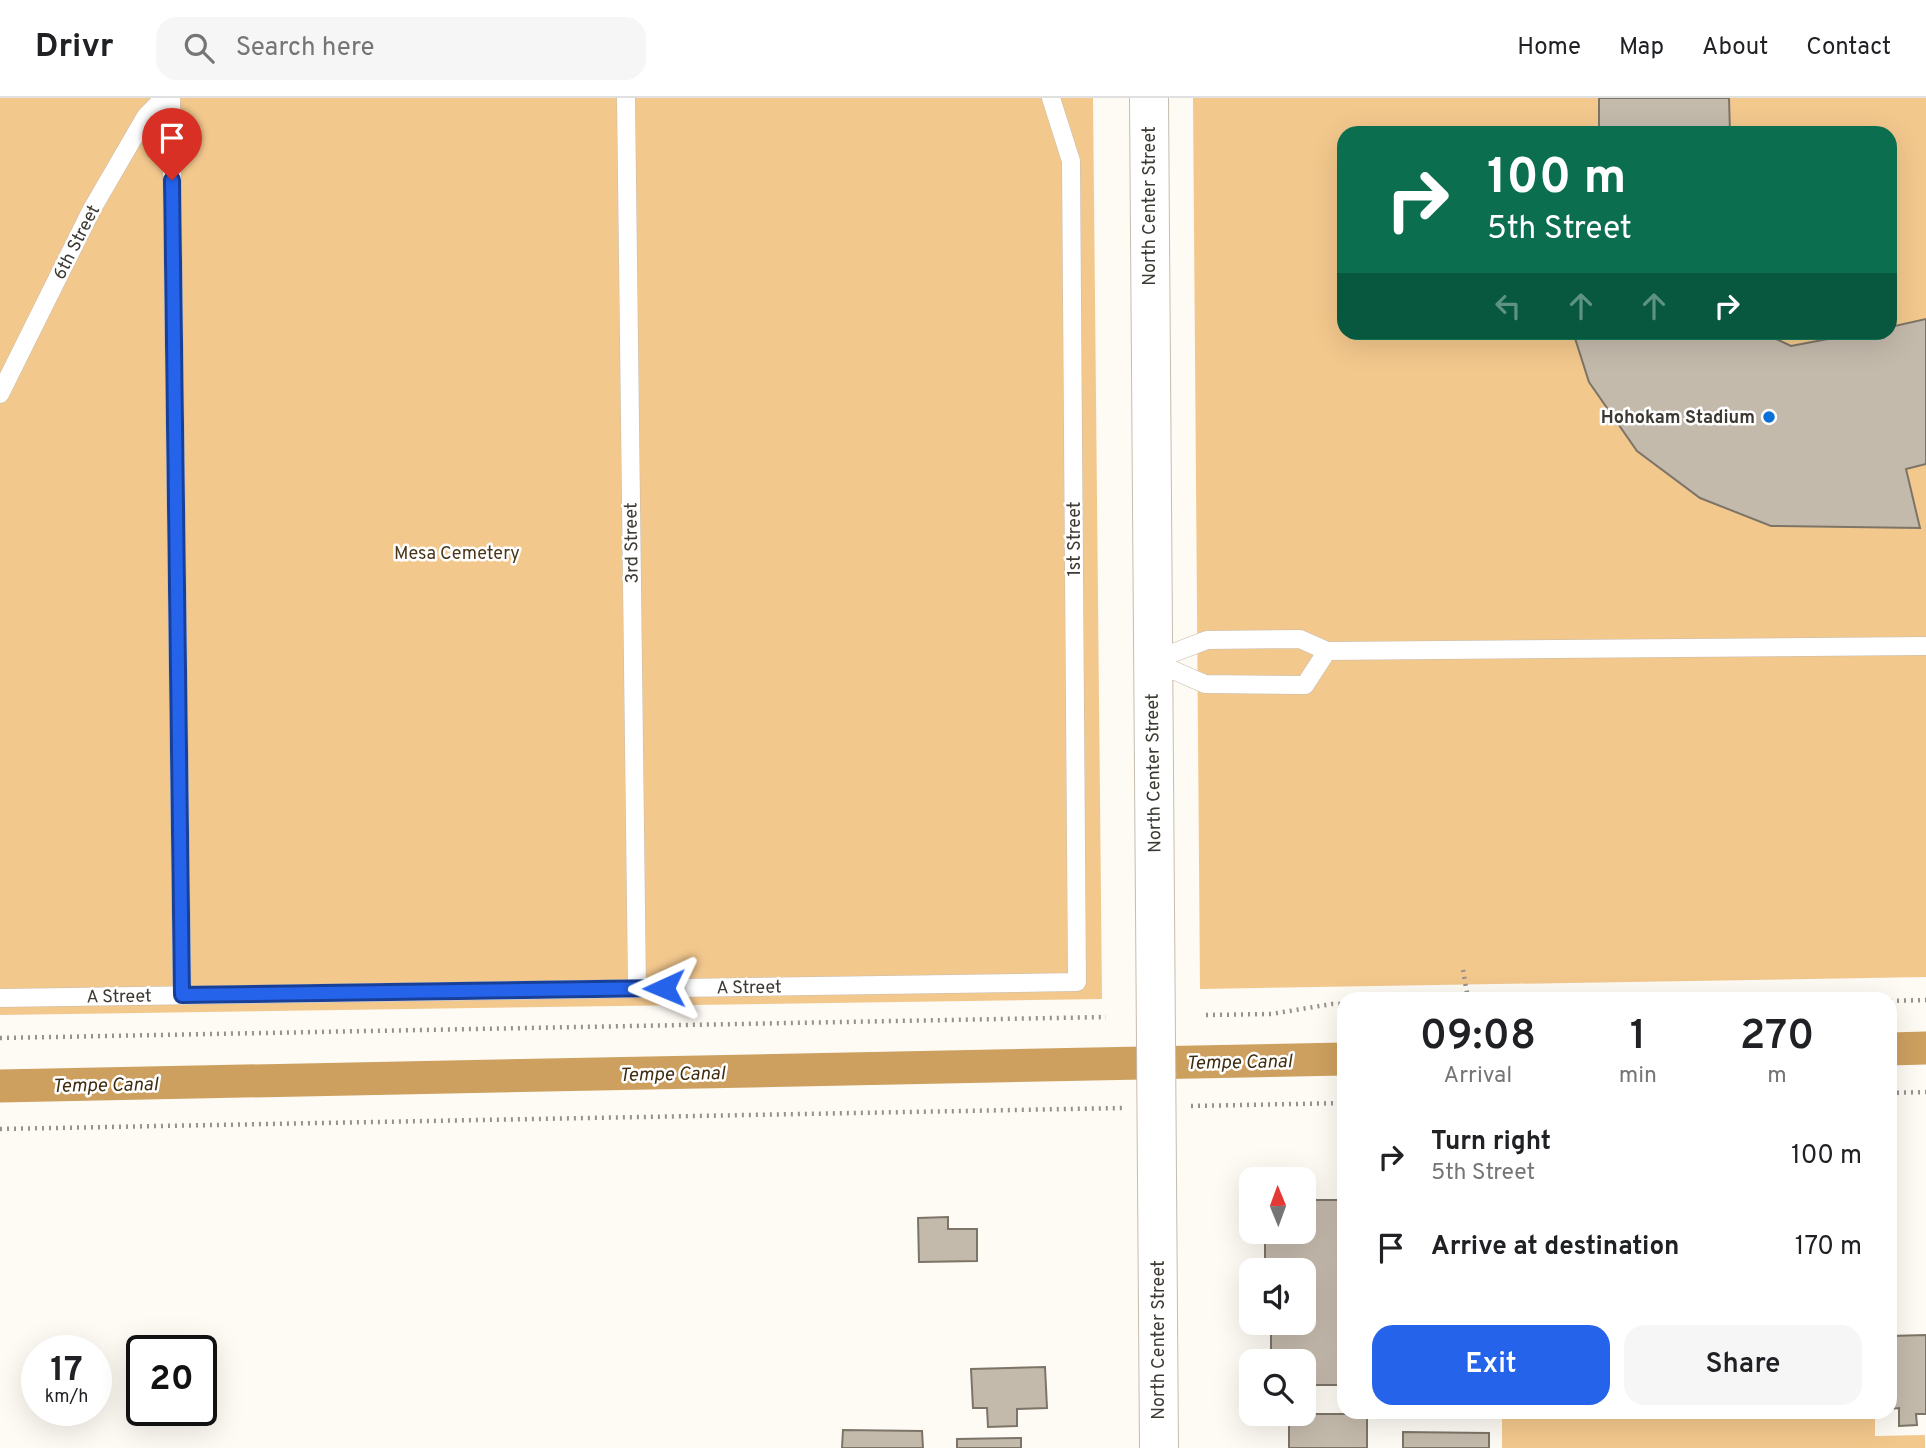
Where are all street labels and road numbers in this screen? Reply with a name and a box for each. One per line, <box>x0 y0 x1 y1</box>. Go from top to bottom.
street label: North Center Street <box>1139 126 1162 286</box>
street label: 6th Street <box>49 201 106 284</box>
street label: 1st Street <box>1064 501 1087 577</box>
street label: 3rd Street <box>620 502 645 584</box>
street label: North Center Street <box>1142 693 1167 853</box>
street label: A Street <box>716 976 782 1001</box>
street label: A Street <box>86 985 152 1010</box>
street label: North Center Street <box>1148 1260 1171 1420</box>

